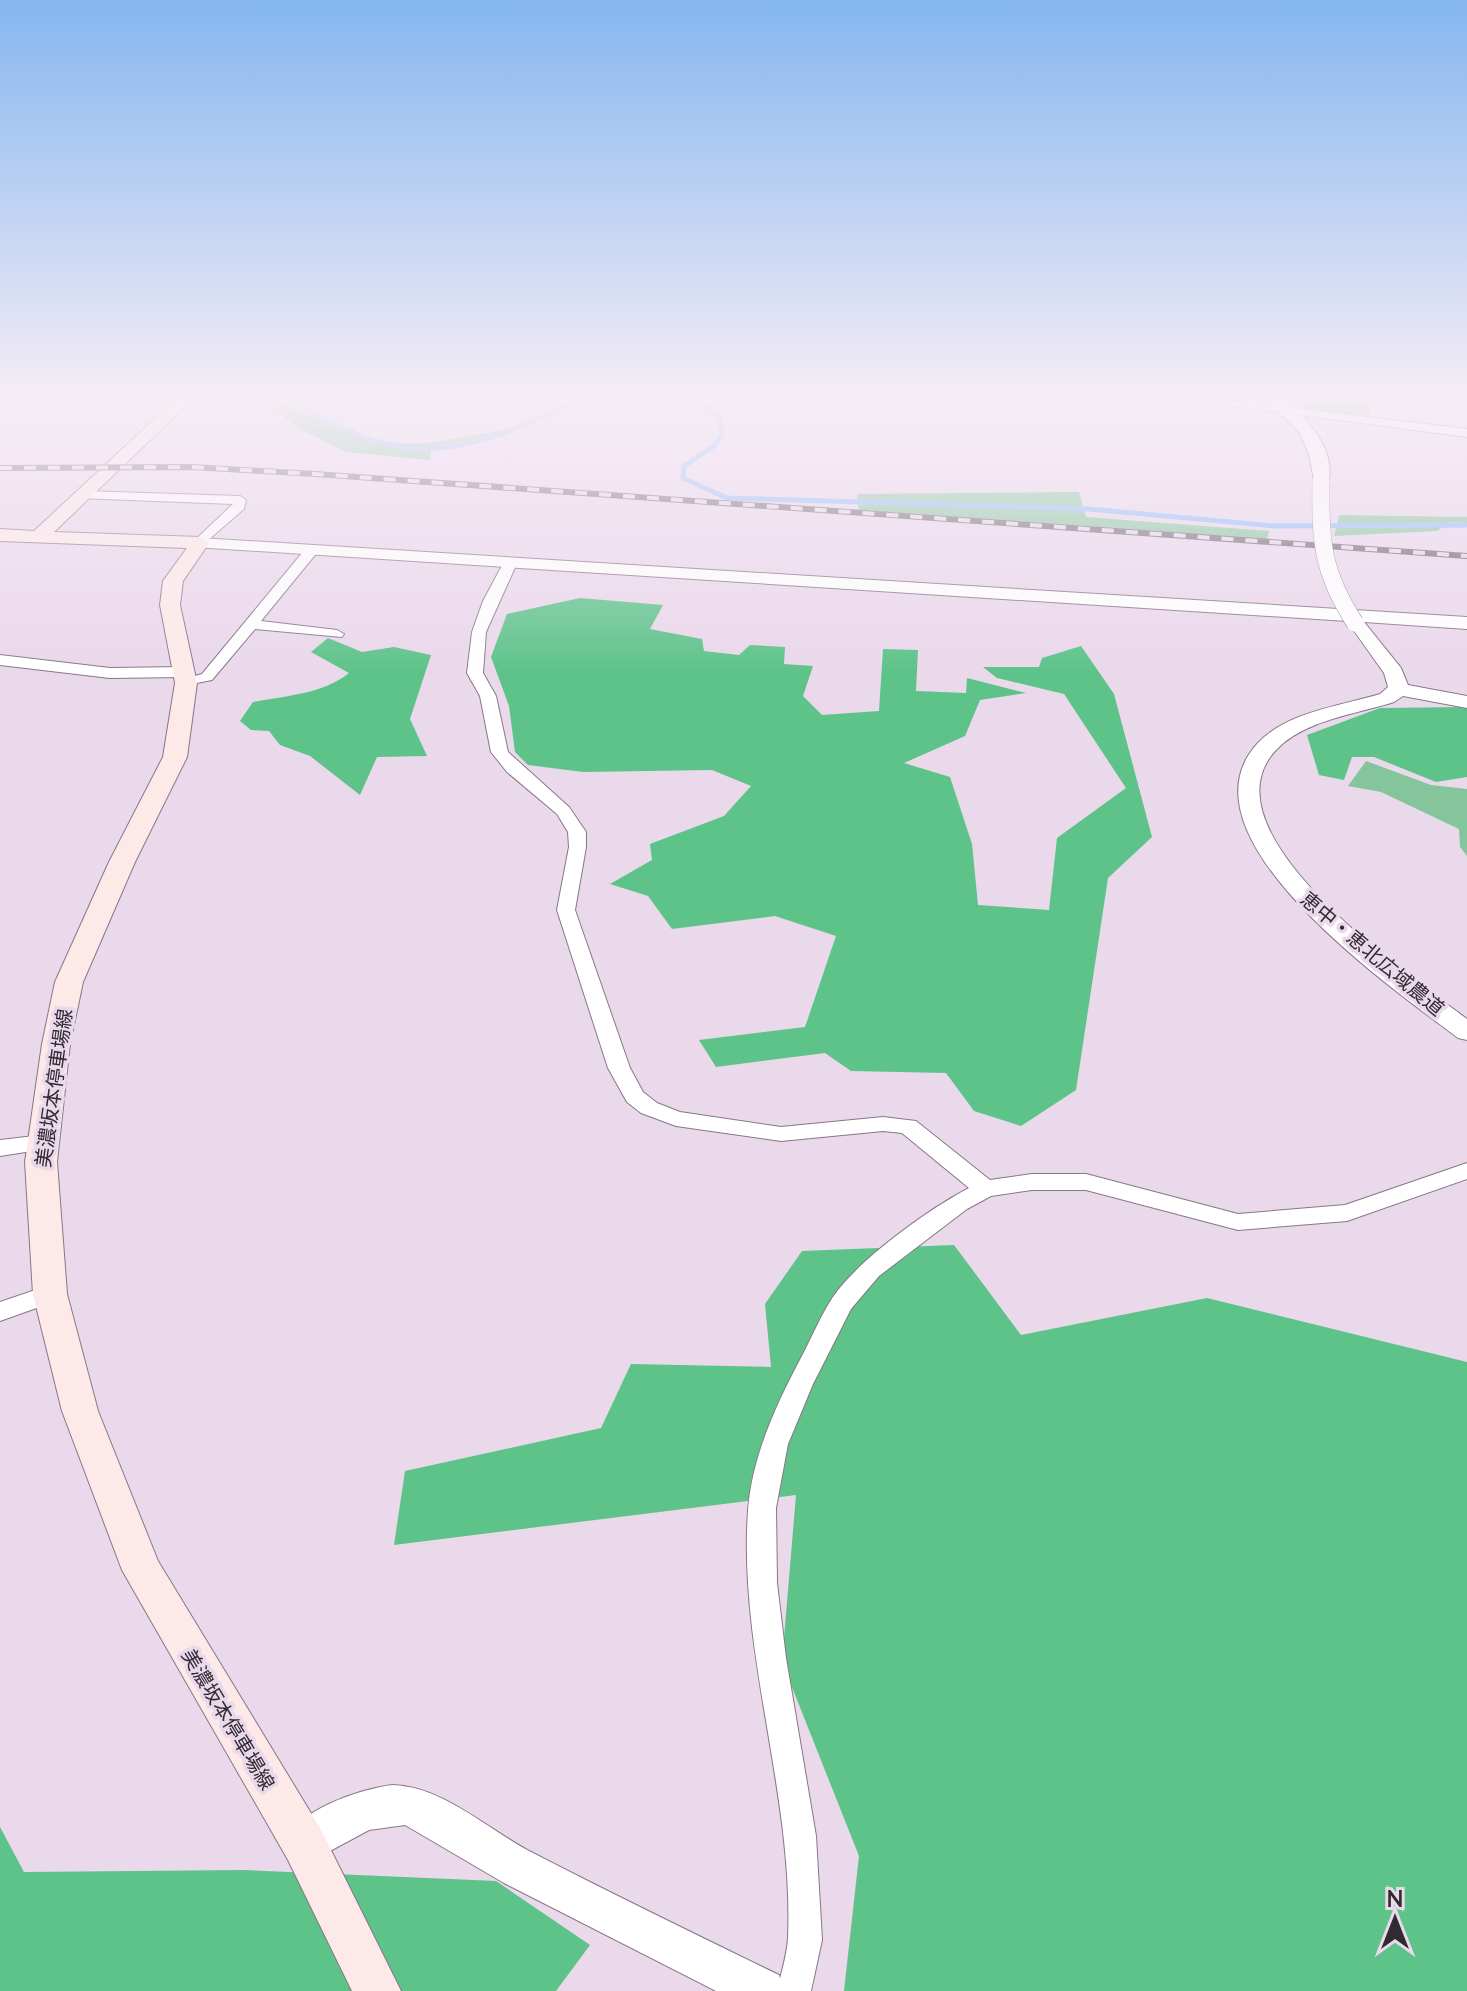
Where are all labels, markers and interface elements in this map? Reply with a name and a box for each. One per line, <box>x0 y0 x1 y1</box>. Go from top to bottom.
street label: 恵中・恵北広域農道 <box>1296 886 1450 1020</box>
street label: 美濃坂本停車場線 <box>30 1007 76 1169</box>
street label: 美濃坂本停車場線 <box>178 1644 280 1794</box>
north arrow <box>1355 1879 1435 1959</box>
text: N <box>1387 1885 1403 1912</box>

